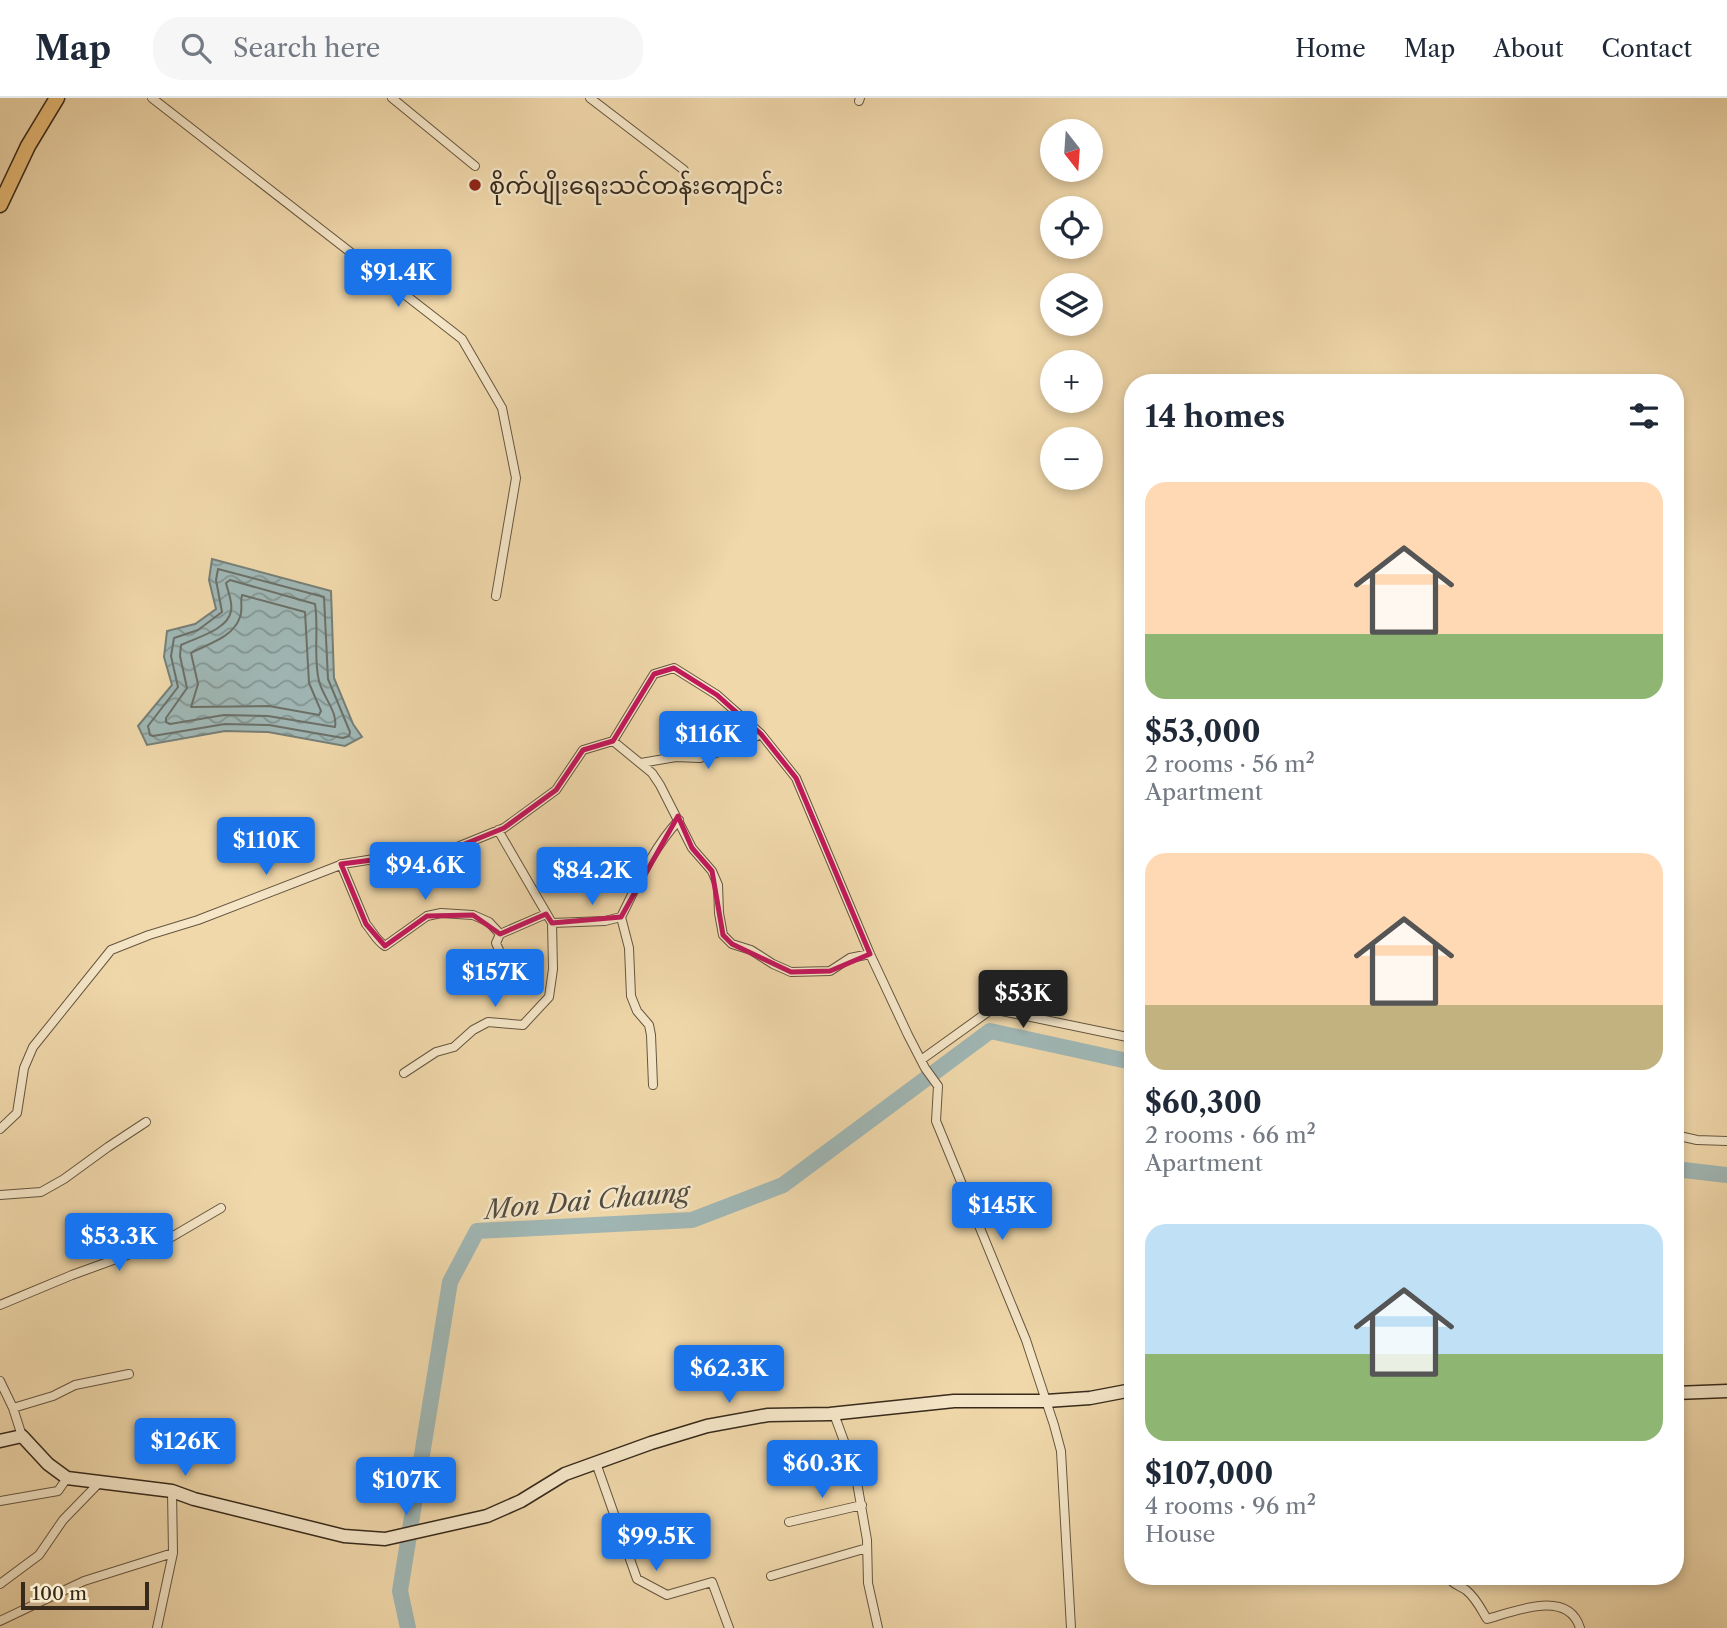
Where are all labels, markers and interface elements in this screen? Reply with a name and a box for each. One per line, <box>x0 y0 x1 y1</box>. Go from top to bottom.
search box <box>153 17 643 80</box>
text: Map <box>35 28 111 69</box>
icon: search <box>177 29 215 67</box>
text: Search here <box>233 32 380 64</box>
text: Home <box>1295 34 1366 63</box>
text: Map <box>1404 34 1455 63</box>
text: About <box>1493 34 1564 63</box>
text: Contact <box>1602 34 1692 63</box>
north arrow <box>1040 119 1102 182</box>
map controls <box>1040 119 1103 490</box>
place label: စိုက်ပျိုးရေးသင်တန်းကျောင်း <box>489 170 783 205</box>
marker: စိုက်ပျိုးရေးသင်တန်းကျောင်း <box>467 177 483 193</box>
button: locate <box>1040 196 1103 259</box>
pin: $91.4K <box>341 250 455 309</box>
text: $91.4K <box>360 258 436 286</box>
button: layers <box>1040 273 1103 336</box>
button: + <box>1040 350 1103 413</box>
icon: filters <box>1625 397 1663 435</box>
text: 14 homes <box>1145 398 1285 435</box>
button: − <box>1040 427 1103 490</box>
icon: home <box>1341 527 1467 653</box>
pin: $116K <box>659 712 757 771</box>
text: $53,000 <box>1145 713 1261 750</box>
text: $116K <box>675 720 741 748</box>
text: 2 rooms · 56 m² <box>1145 750 1315 778</box>
text: Apartment <box>1145 778 1263 806</box>
pin: $110K <box>217 818 315 877</box>
text: $110K <box>233 826 299 854</box>
pin: $94.6K <box>368 842 482 902</box>
pin: $84.2K <box>535 848 649 907</box>
text: $94.6K <box>386 851 464 879</box>
text: $84.2K <box>553 856 631 884</box>
icon: home <box>1341 898 1467 1024</box>
pin: $157K <box>446 950 544 1009</box>
text: $157K <box>462 958 528 986</box>
pin: $53K <box>982 970 1064 1030</box>
text: $53K <box>995 979 1051 1007</box>
text: $60,300 <box>1145 1084 1262 1121</box>
text: 2 rooms · 66 m² <box>1145 1121 1316 1149</box>
text: Apartment <box>1145 1149 1263 1177</box>
water label: Mon Dai Chaung <box>481 1176 693 1226</box>
pin: $145K <box>953 1182 1051 1242</box>
text: $145K <box>968 1191 1036 1219</box>
pin: $53.3K <box>62 1214 176 1273</box>
text: $53.3K <box>81 1222 157 1250</box>
icon: home <box>1341 1269 1467 1395</box>
pin: $62.3K <box>672 1346 786 1405</box>
text: $62.3K <box>690 1354 768 1382</box>
pin: $126K <box>136 1418 234 1478</box>
text: $126K <box>151 1427 219 1455</box>
pin: $60.3K <box>765 1440 879 1500</box>
text: $60.3K <box>783 1449 861 1477</box>
text: $107,000 <box>1145 1455 1273 1492</box>
pin: $107K <box>357 1458 455 1517</box>
text: $107K <box>372 1466 440 1494</box>
text: 4 rooms · 96 m² <box>1145 1492 1316 1520</box>
pin: $99.5K <box>599 1514 713 1573</box>
text: House <box>1145 1520 1215 1548</box>
text: $99.5K <box>618 1522 694 1550</box>
scale bar <box>21 1579 149 1611</box>
text: 100 m <box>32 1582 87 1605</box>

